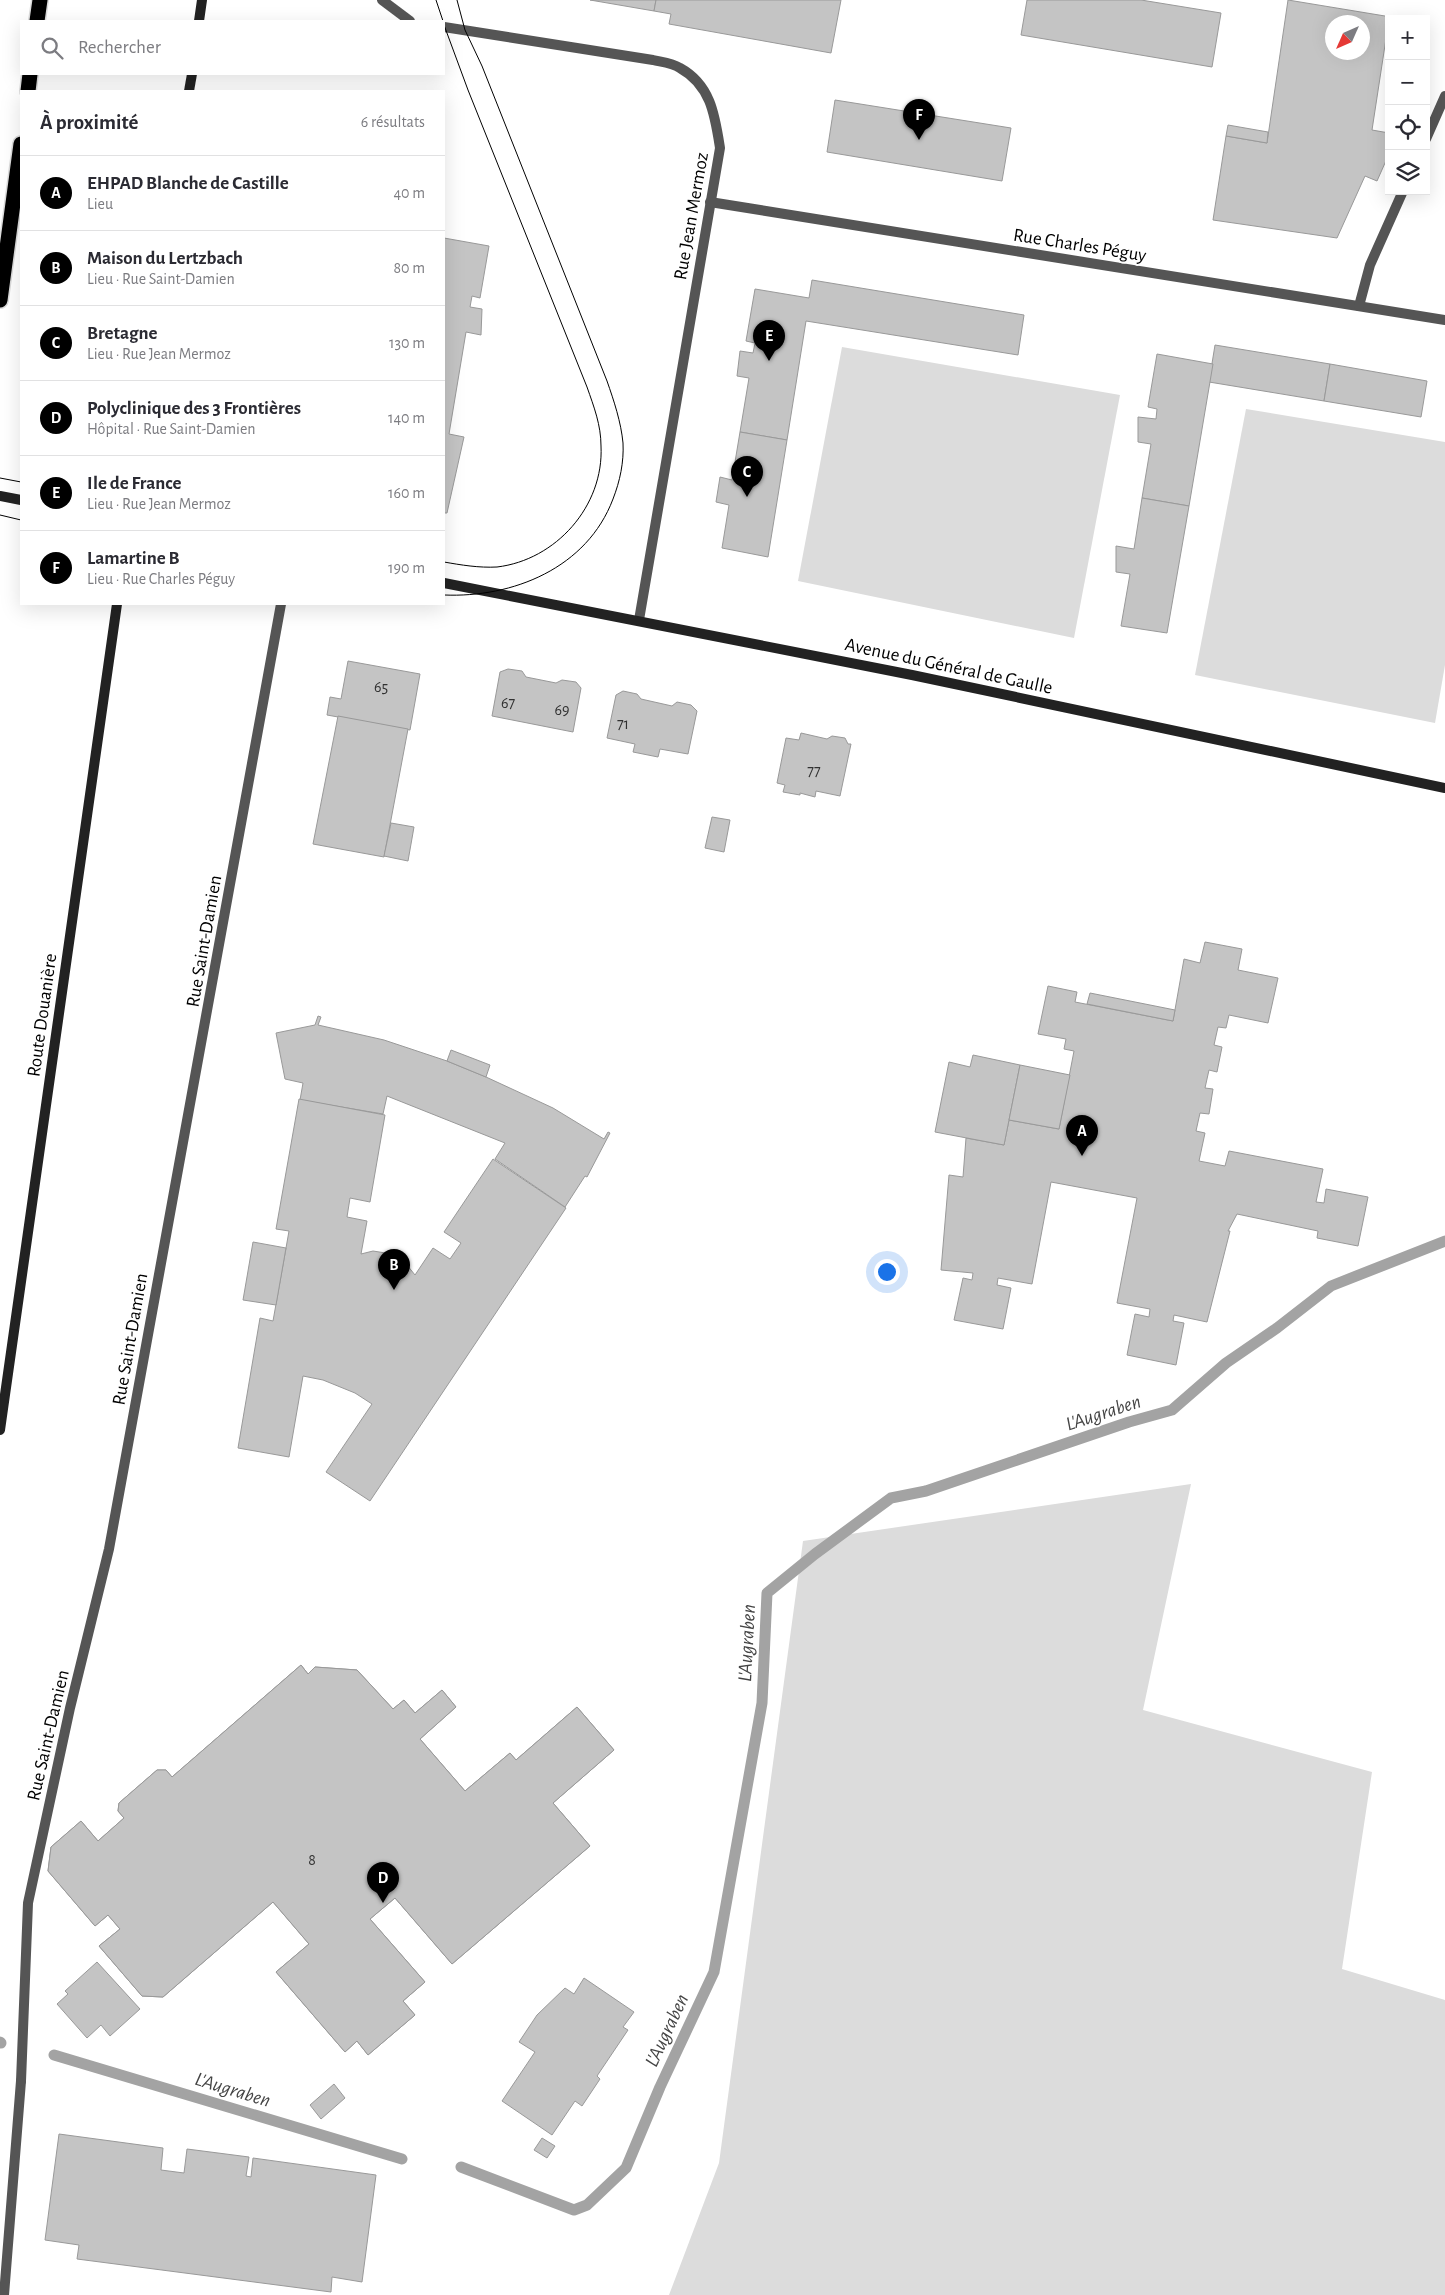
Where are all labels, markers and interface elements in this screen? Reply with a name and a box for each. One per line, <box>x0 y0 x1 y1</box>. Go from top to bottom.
north arrow <box>1325 15 1370 60</box>
map controls <box>1385 15 1430 195</box>
button: + <box>1385 15 1430 60</box>
search box <box>20 20 445 75</box>
icon: search <box>38 34 66 62</box>
text: Rechercher <box>78 38 161 57</box>
button: − <box>1385 60 1430 105</box>
pin: F <box>903 99 935 140</box>
button: locate <box>1385 105 1430 150</box>
text: À proximité <box>40 112 138 133</box>
text: 6 résultats <box>361 114 425 130</box>
button: layers <box>1385 150 1430 195</box>
street label: Rue Jean Mermoz <box>671 151 712 281</box>
text: EHPAD Blanche de Castille <box>87 174 289 193</box>
text: A <box>51 185 61 201</box>
text: 40 m <box>393 185 425 201</box>
text: Lieu <box>87 196 113 212</box>
street label: Rue Charles Péguy <box>1012 226 1148 265</box>
text: Maison du Lertzbach <box>87 249 243 268</box>
text: B <box>51 260 61 276</box>
text: 80 m <box>394 260 425 276</box>
text: Lieu · Rue Saint-Damien <box>87 271 235 287</box>
pin: E <box>753 320 785 361</box>
text: Bretagne <box>87 324 158 343</box>
text: C <box>52 335 60 351</box>
text: 130 m <box>389 335 425 351</box>
text: Lieu · Rue Jean Mermoz <box>87 346 231 362</box>
text: Polyclinique des 3 Frontières <box>87 399 301 418</box>
text: D <box>51 410 61 426</box>
text: 140 m <box>388 410 425 426</box>
text: Hôpital · Rue Saint-Damien <box>87 421 256 437</box>
pin: C <box>731 456 763 497</box>
text: Ile de France <box>87 474 182 493</box>
text: E <box>52 485 60 501</box>
text: 160 m <box>388 485 425 501</box>
text: Lieu · Rue Jean Mermoz <box>87 496 231 512</box>
text: Lamartine B <box>87 549 180 568</box>
text: F <box>52 560 60 576</box>
text: 190 m <box>388 560 425 576</box>
text: Lieu · Rue Charles Péguy <box>87 571 235 587</box>
street label: Avenue du Général de Gaulle <box>843 635 1054 698</box>
house number: 65 <box>374 679 388 695</box>
house number: 67 <box>501 695 515 711</box>
house number: 69 <box>554 702 570 718</box>
house number: 71 <box>617 716 629 732</box>
house number: 77 <box>807 763 821 779</box>
street label: Rue Saint-Damien <box>184 874 225 1009</box>
street label: Route Douanière <box>24 952 61 1078</box>
pin: A <box>1066 1115 1098 1156</box>
pin: B <box>378 1249 410 1290</box>
your location <box>874 1259 900 1285</box>
street label: Rue Saint-Damien <box>110 1272 151 1407</box>
water label: L'Augraben <box>1063 1391 1143 1434</box>
water label: L'Augraben <box>735 1604 759 1682</box>
street label: Rue Saint-Damien <box>24 1668 73 1803</box>
house number: 8 <box>308 1852 316 1868</box>
pin: D <box>367 1862 399 1903</box>
water label: L'Augraben <box>641 1991 692 2070</box>
water label: L'Augraben <box>193 2069 273 2111</box>

